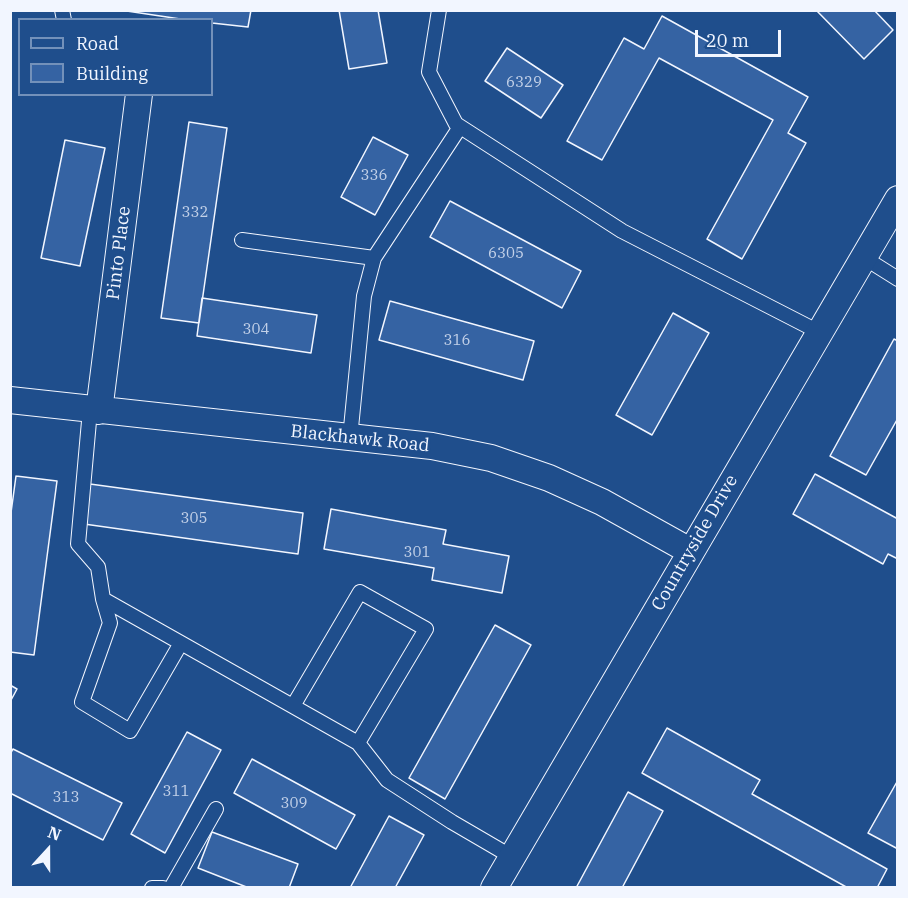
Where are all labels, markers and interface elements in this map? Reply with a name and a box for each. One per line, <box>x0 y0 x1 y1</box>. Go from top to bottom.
legend <box>18 18 213 96</box>
scale bar <box>698 18 784 56</box>
text: 20 m <box>706 29 749 52</box>
text: Road <box>76 32 119 55</box>
text: Building <box>76 62 148 85</box>
house number: 6329 <box>506 74 542 92</box>
house number: 336 <box>361 167 387 185</box>
house number: 332 <box>182 204 208 222</box>
street label: Pinto Place <box>103 205 135 301</box>
house number: 6305 <box>488 245 524 263</box>
house number: 304 <box>243 321 269 339</box>
house number: 316 <box>444 332 470 350</box>
street label: Blackhawk Road <box>289 421 431 457</box>
street label: Countryside Drive <box>647 471 743 615</box>
house number: 305 <box>181 510 207 528</box>
house number: 301 <box>404 544 430 562</box>
house number: 311 <box>163 783 189 801</box>
house number: 313 <box>53 789 79 807</box>
house number: 309 <box>281 795 307 813</box>
north arrow <box>18 820 78 880</box>
text: N <box>45 822 64 845</box>

